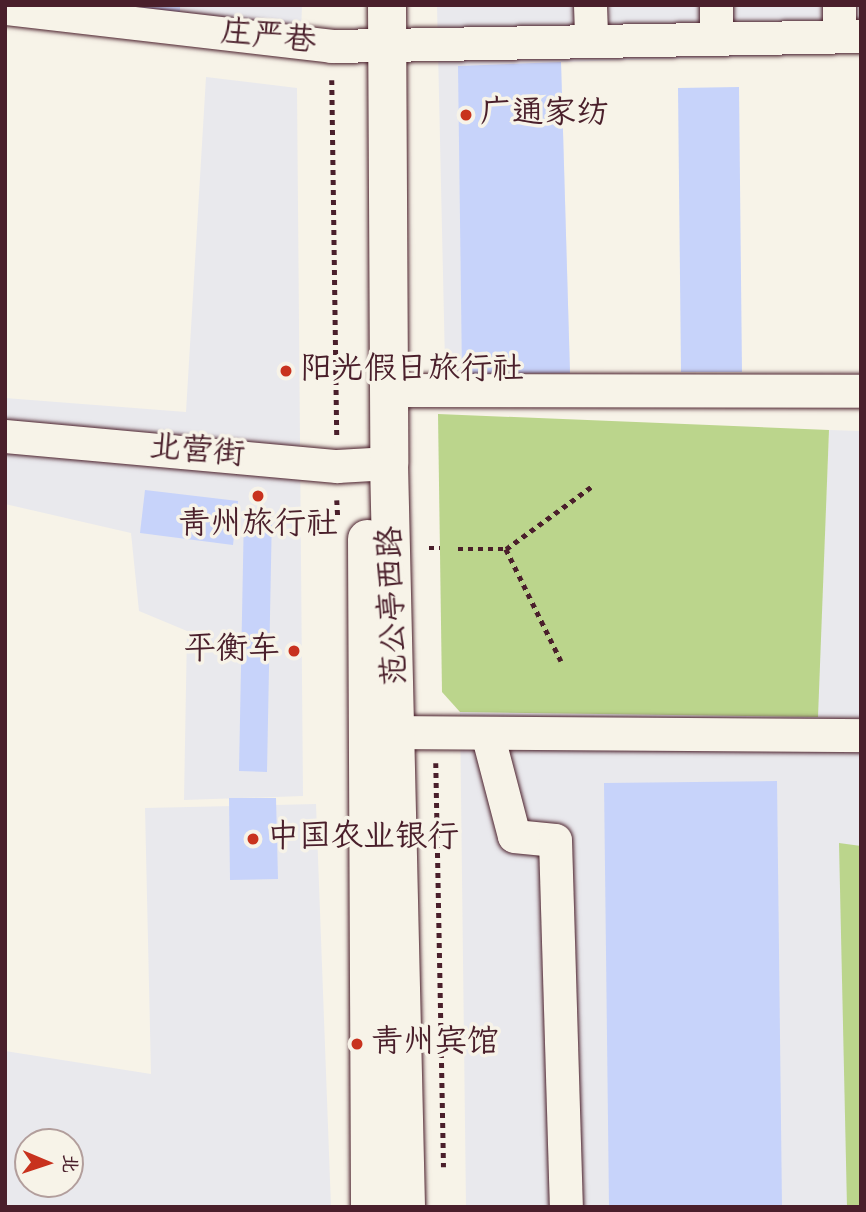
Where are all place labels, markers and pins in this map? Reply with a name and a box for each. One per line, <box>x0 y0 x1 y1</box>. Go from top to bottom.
place label: 广通家纺 <box>480 96 608 134</box>
marker: 广通家纺 <box>458 107 474 123</box>
place label: 阳光假日旅行社 <box>300 352 524 390</box>
marker: 阳光假日旅行社 <box>278 363 294 379</box>
marker: 青州旅行社 <box>250 488 266 504</box>
place label: 青州旅行社 <box>178 507 338 545</box>
place label: 平衡车 <box>184 632 280 670</box>
marker: 平衡车 <box>286 643 302 659</box>
place label: 中国农业银行 <box>267 820 459 858</box>
marker: 中国农业银行 <box>245 831 261 847</box>
place label: 青州宾馆 <box>371 1025 499 1063</box>
marker: 青州宾馆 <box>349 1036 365 1052</box>

